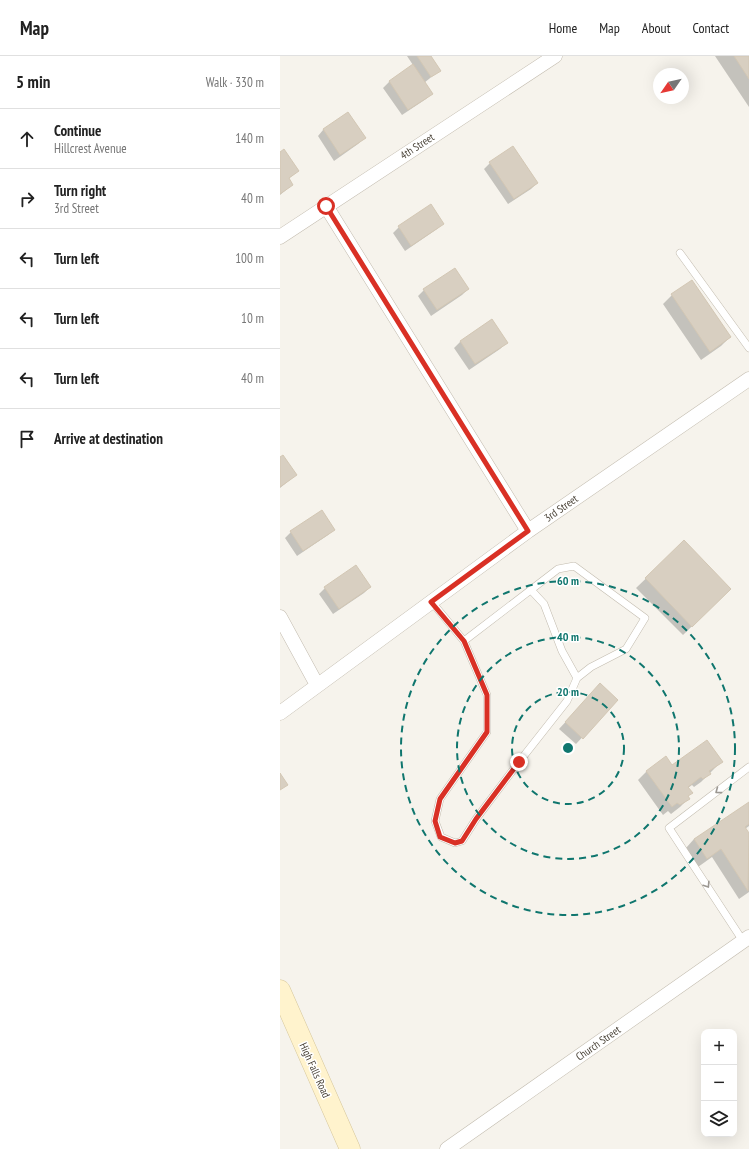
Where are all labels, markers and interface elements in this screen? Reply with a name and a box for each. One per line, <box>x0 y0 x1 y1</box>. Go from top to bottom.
text: Map <box>20 16 49 40</box>
text: Home <box>549 19 577 37</box>
text: Map <box>599 19 620 37</box>
text: About <box>642 19 671 37</box>
text: Contact <box>693 19 729 37</box>
north arrow <box>653 68 689 104</box>
text: 5 min <box>16 71 50 93</box>
text: Walk · 330 m <box>206 74 264 91</box>
text: Continue <box>54 121 101 140</box>
icon: ahead <box>16 128 38 150</box>
text: 140 m <box>235 130 264 147</box>
street label: 4th Street <box>397 130 437 162</box>
text: Hillcrest Avenue <box>54 140 127 157</box>
text: Turn right <box>54 181 106 200</box>
icon: right <box>16 188 38 210</box>
text: 40 m <box>241 190 264 207</box>
route start <box>317 197 335 215</box>
text: 3rd Street <box>54 200 99 217</box>
icon: left <box>16 248 38 270</box>
text: Turn left <box>54 249 99 268</box>
text: 100 m <box>235 250 264 267</box>
icon: left <box>16 308 38 330</box>
text: Turn left <box>54 309 99 328</box>
text: 10 m <box>241 310 264 327</box>
icon: left <box>16 368 38 390</box>
text: Turn left <box>54 369 99 388</box>
text: 40 m <box>241 370 264 387</box>
icon: arrive <box>16 428 38 450</box>
text: Arrive at destination <box>54 429 163 448</box>
street label: 3rd Street <box>541 491 581 525</box>
text: 60 m <box>557 573 579 588</box>
text: 40 m <box>557 629 579 644</box>
text: 20 m <box>557 684 579 699</box>
centre of rings <box>561 741 575 755</box>
route end <box>510 753 528 771</box>
one-way arrow <box>715 786 722 793</box>
one-way arrow <box>702 881 710 888</box>
street label: Church Street <box>573 1022 623 1064</box>
map controls <box>701 1029 737 1137</box>
button: + <box>701 1029 737 1065</box>
street label: High Falls Road <box>297 1040 334 1100</box>
button: − <box>701 1065 737 1101</box>
button: layers <box>701 1101 737 1137</box>

